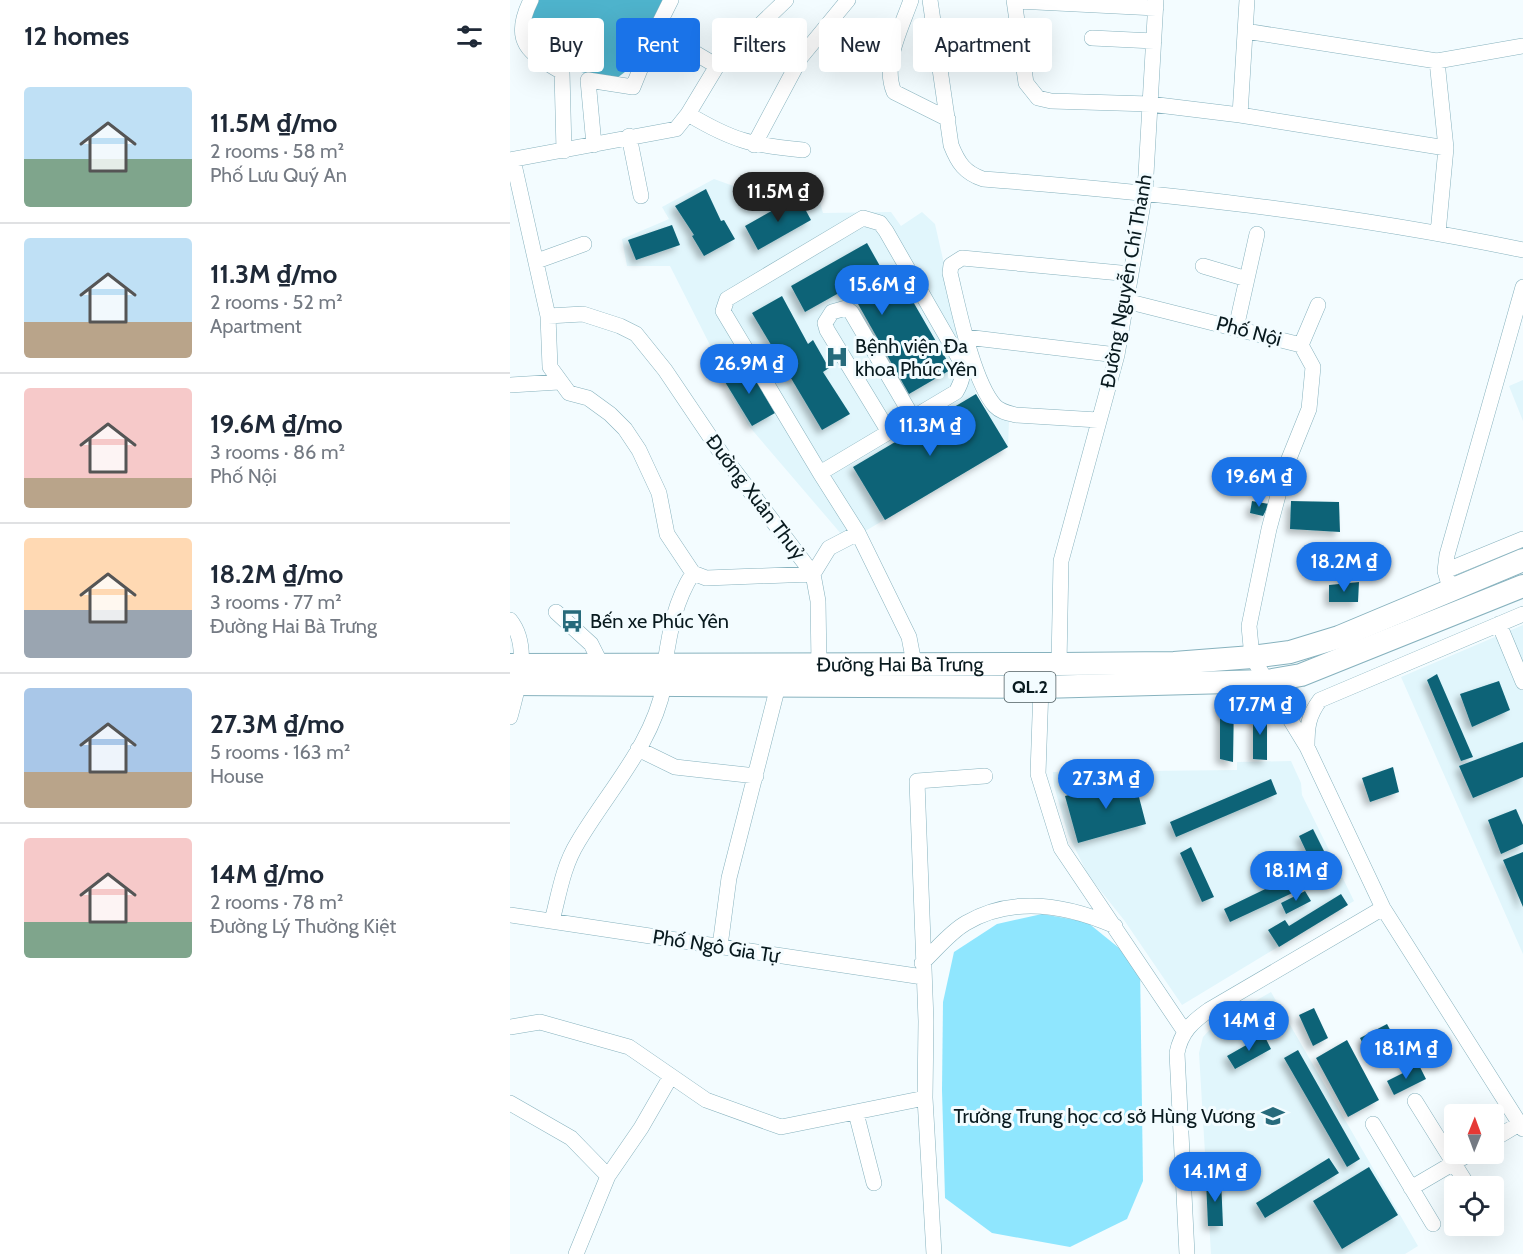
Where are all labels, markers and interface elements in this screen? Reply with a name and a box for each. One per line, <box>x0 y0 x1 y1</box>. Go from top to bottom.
chip: Buy <box>528 18 604 72</box>
chip: Rent <box>616 18 700 72</box>
chip: Filters <box>712 18 807 72</box>
chip: New <box>819 18 901 72</box>
chip: Apartment <box>913 18 1052 72</box>
text: 12 homes <box>24 20 129 52</box>
icon: filters <box>453 20 486 53</box>
text: 11.5M ₫/mo <box>210 107 337 139</box>
icon: home <box>72 111 144 183</box>
text: 2 rooms · 58 m² <box>210 139 344 163</box>
text: Phố Lưu Quý An <box>210 163 347 187</box>
pin: 11.5M ₫ <box>723 172 833 223</box>
street label: Đường Nguyễn Chí Thanh <box>1095 172 1157 390</box>
text: 11.5M ₫ <box>747 179 809 203</box>
text: 11.3M ₫/mo <box>210 258 337 290</box>
icon: home <box>72 262 144 334</box>
pin: 15.6M ₫ <box>827 265 937 316</box>
text: 15.6M ₫ <box>849 272 915 296</box>
text: 2 rooms · 52 m² <box>210 290 343 314</box>
street label: Phố Nội <box>1214 311 1284 351</box>
text: Apartment <box>210 314 302 338</box>
place label: Bệnh viện Đa khoa Phúc Yên <box>855 334 977 381</box>
pin: 26.9M ₫ <box>694 344 804 395</box>
hospital icon: Bệnh viện Đa khoa Phúc Yên <box>824 344 850 370</box>
text: 26.9M ₫ <box>714 351 784 375</box>
pin: 11.3M ₫ <box>875 406 985 457</box>
text: 19.6M ₫/mo <box>210 408 343 440</box>
icon: home <box>72 412 144 484</box>
text: 11.3M ₫ <box>899 413 961 437</box>
street label: Đường Xuân Thuỷ <box>701 430 811 564</box>
text: 3 rooms · 86 m² <box>210 440 345 464</box>
pin: 19.6M ₫ <box>1204 457 1314 508</box>
text: Phố Nội <box>210 464 277 488</box>
text: 19.6M ₫ <box>1226 464 1292 488</box>
pin: 18.2M ₫ <box>1289 542 1399 593</box>
text: 18.2M ₫ <box>1310 549 1378 573</box>
text: 18.2M ₫/mo <box>210 558 343 590</box>
icon: home <box>72 562 144 634</box>
text: 3 rooms · 77 m² <box>210 590 342 614</box>
bus stop icon: Bến xe Phúc Yên <box>559 608 585 634</box>
place label: Bến xe Phúc Yên <box>590 609 729 633</box>
text: Đường Hai Bà Trưng <box>210 614 377 638</box>
street label: Đường Hai Bà Trưng <box>817 652 985 676</box>
road number: QL.2 <box>1004 672 1056 702</box>
pin: 17.7M ₫ <box>1205 685 1315 736</box>
text: 17.7M ₫ <box>1228 692 1292 716</box>
text: 27.3M ₫/mo <box>210 708 344 740</box>
icon: home <box>72 712 144 784</box>
text: 5 rooms · 163 m² <box>210 740 350 764</box>
pin: 27.3M ₫ <box>1051 759 1161 810</box>
text: House <box>210 764 264 788</box>
text: 27.3M ₫ <box>1072 766 1140 790</box>
pin: 18.1M ₫ <box>1241 851 1351 902</box>
text: 14M ₫/mo <box>210 858 324 890</box>
text: 18.1M ₫ <box>1264 858 1328 882</box>
icon: home <box>72 862 144 934</box>
text: 2 rooms · 78 m² <box>210 890 343 914</box>
text: Đường Lý Thường Kiệt <box>210 914 396 938</box>
street label: Phố Ngô Gia Tự <box>651 924 783 968</box>
pin: 14M ₫ <box>1207 1001 1291 1052</box>
text: 14M ₫ <box>1223 1008 1275 1032</box>
pin: 18.1M ₫ <box>1351 1029 1461 1080</box>
text: 18.1M ₫ <box>1374 1036 1438 1060</box>
school or university icon: Trường Trung học cơ sở Hùng Vương <box>1260 1103 1286 1129</box>
place label: Trường Trung học cơ sở Hùng Vương <box>954 1104 1256 1128</box>
north arrow <box>1444 1104 1504 1164</box>
map controls <box>1444 1104 1504 1236</box>
pin: 14.1M ₫ <box>1160 1152 1270 1203</box>
text: 14.1M ₫ <box>1183 1159 1247 1183</box>
button: locate <box>1444 1176 1504 1236</box>

